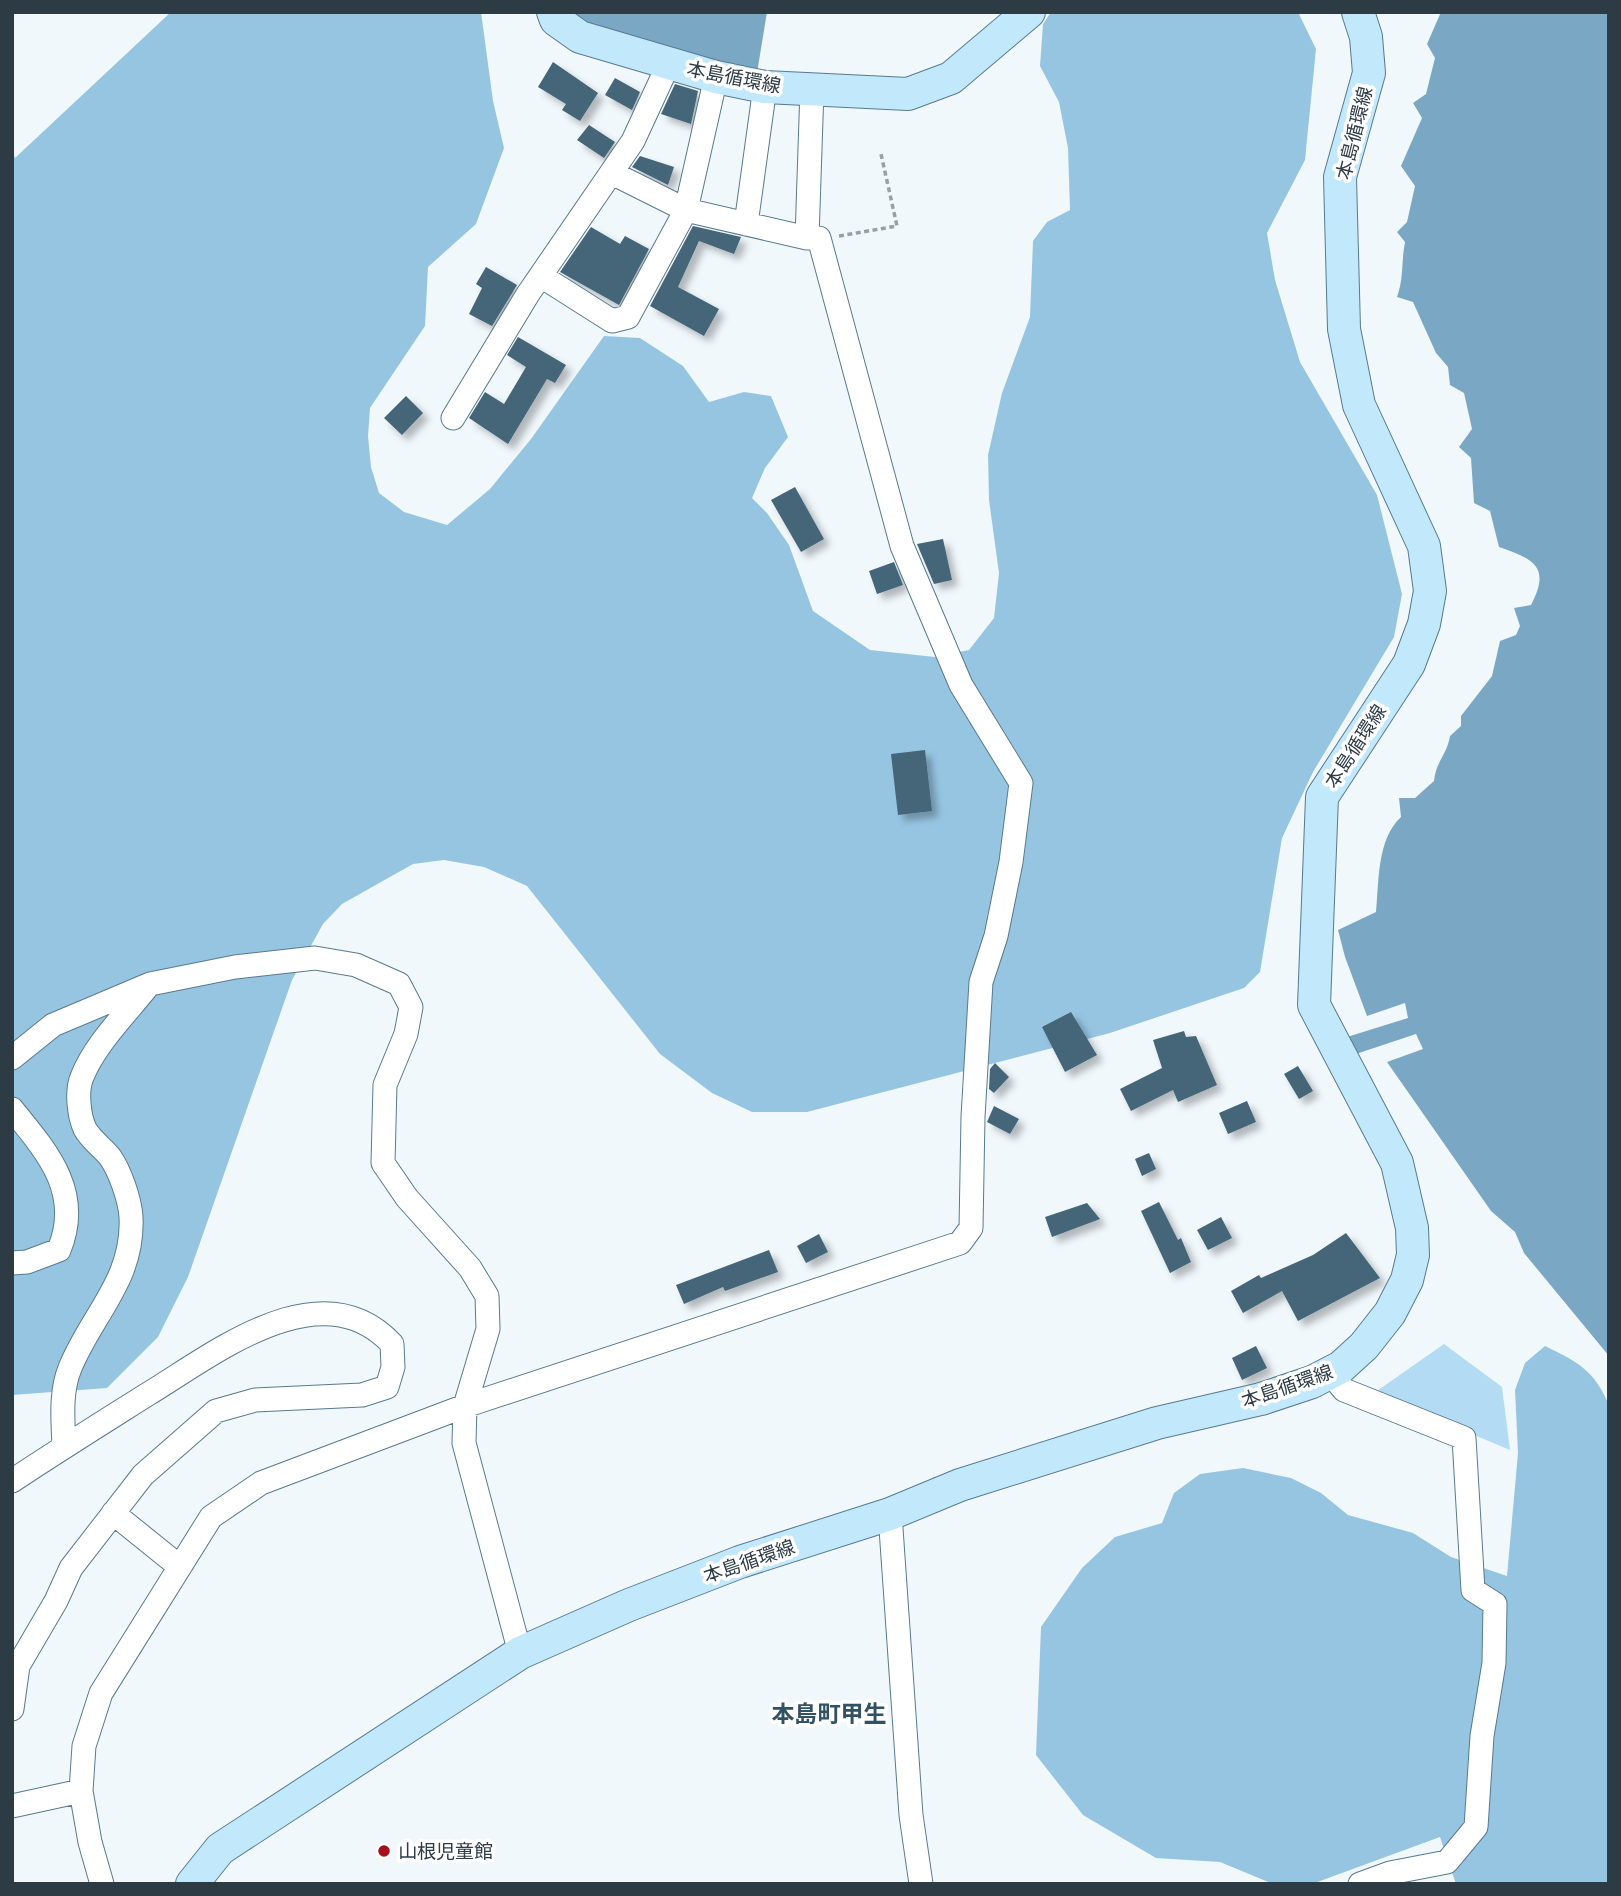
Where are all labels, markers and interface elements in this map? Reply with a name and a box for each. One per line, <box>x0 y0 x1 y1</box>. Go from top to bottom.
street label: 本島循環線 <box>685 58 783 97</box>
street label: 本島循環線 <box>1333 84 1376 182</box>
street label: 本島循環線 <box>1321 701 1390 792</box>
street label: 本島循環線 <box>1239 1361 1336 1412</box>
street label: 本島循環線 <box>701 1536 798 1587</box>
district label: 本島町甲生 <box>772 1701 887 1727</box>
place label: 山根児童館 <box>398 1841 493 1862</box>
marker: 山根児童館 <box>376 1843 392 1859</box>

